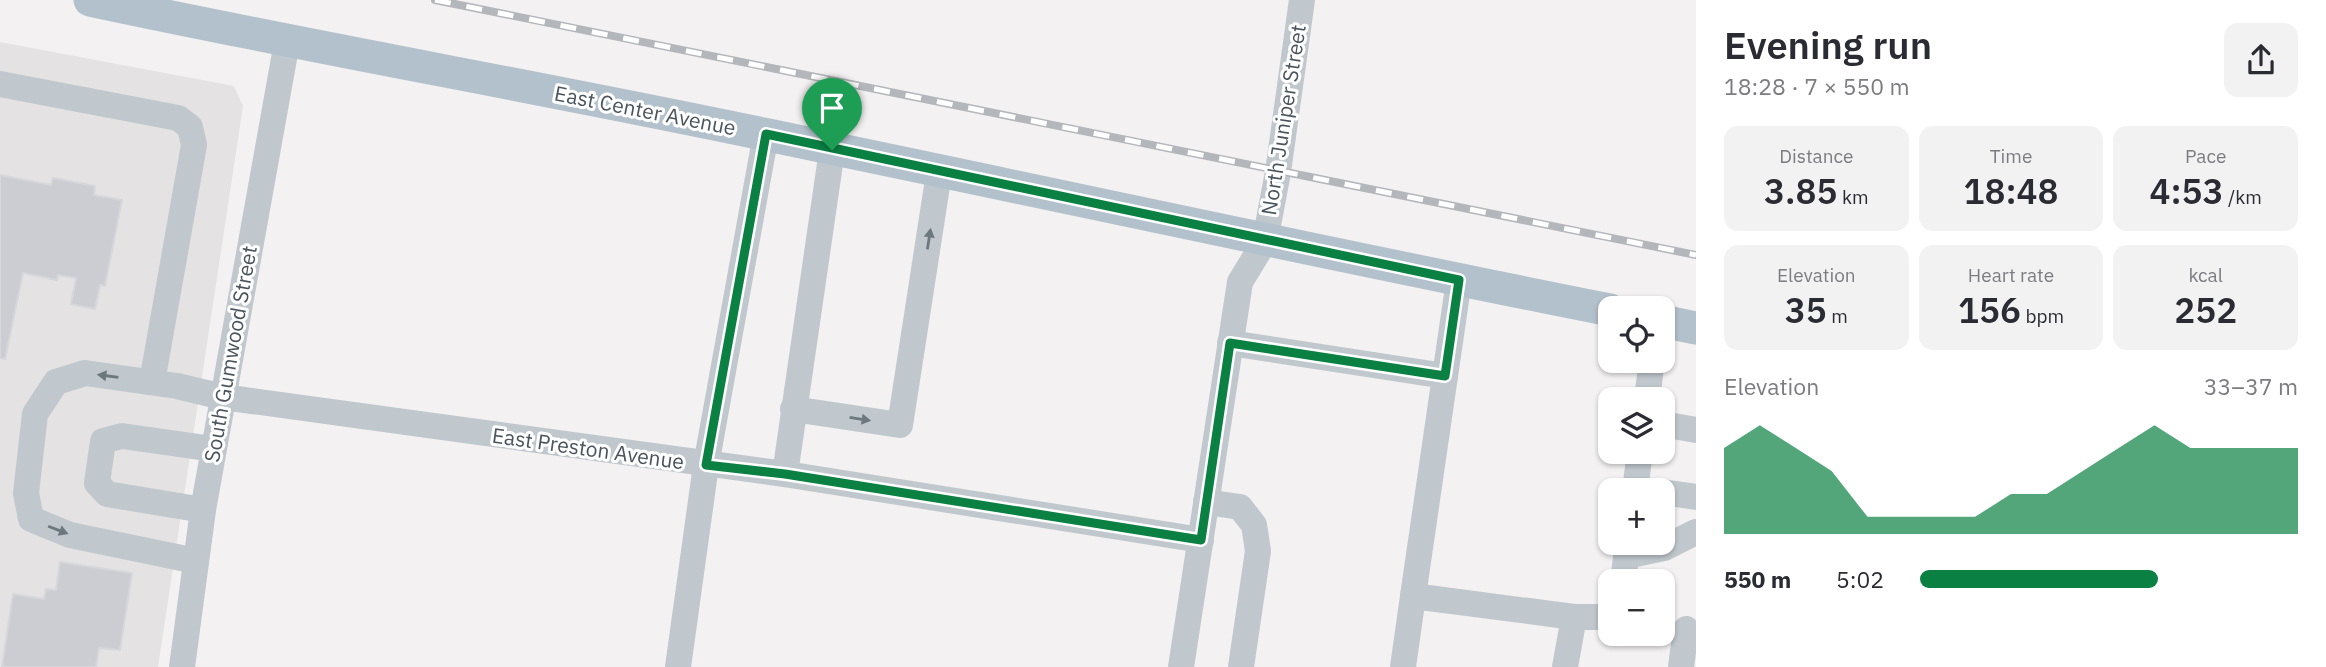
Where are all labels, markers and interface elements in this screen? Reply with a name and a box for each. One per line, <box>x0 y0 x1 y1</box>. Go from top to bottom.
text: Evening run <box>1724 20 1932 69</box>
street label: North Juniper Street <box>1254 23 1312 217</box>
button: share <box>2224 23 2298 97</box>
text: 18:28 · 7 × 550 m <box>1724 71 1910 101</box>
pin <box>802 78 862 150</box>
street label: East Center Avenue <box>552 79 738 141</box>
icon: arrive <box>813 89 851 127</box>
text: Distance <box>1779 144 1853 168</box>
text: Time <box>1990 144 2032 168</box>
text: Pace <box>2185 144 2226 168</box>
text: 3.85 <box>1764 168 1838 214</box>
text: 18:48 <box>1963 168 2059 214</box>
text: 4:53 <box>2149 168 2224 214</box>
text: km <box>1838 185 1869 209</box>
text: /km <box>2224 185 2262 209</box>
one-way arrow <box>923 228 934 250</box>
street label: South Gumwood Street <box>197 243 263 464</box>
text: Elevation <box>1777 263 1856 287</box>
text: Heart rate <box>1968 263 2054 287</box>
text: kcal <box>2188 263 2223 287</box>
text: 35 <box>1785 287 1827 333</box>
text: 156 <box>1958 287 2021 333</box>
text: 252 <box>2174 287 2237 333</box>
map controls <box>1598 296 1675 646</box>
button: locate <box>1598 296 1675 373</box>
text: m <box>1827 304 1848 328</box>
text: bpm <box>2021 304 2064 328</box>
one-way arrow <box>97 370 119 381</box>
text: Elevation <box>1724 371 1819 401</box>
text: 33–37 m <box>2204 371 2298 401</box>
button: layers <box>1598 387 1675 464</box>
one-way arrow <box>849 413 871 424</box>
street label: East Preston Avenue <box>490 421 686 475</box>
button: + <box>1598 478 1675 555</box>
one-way arrow <box>47 524 68 535</box>
text: 550 m <box>1724 564 1791 594</box>
text: 5:02 <box>1836 564 1884 594</box>
button: − <box>1598 569 1675 646</box>

